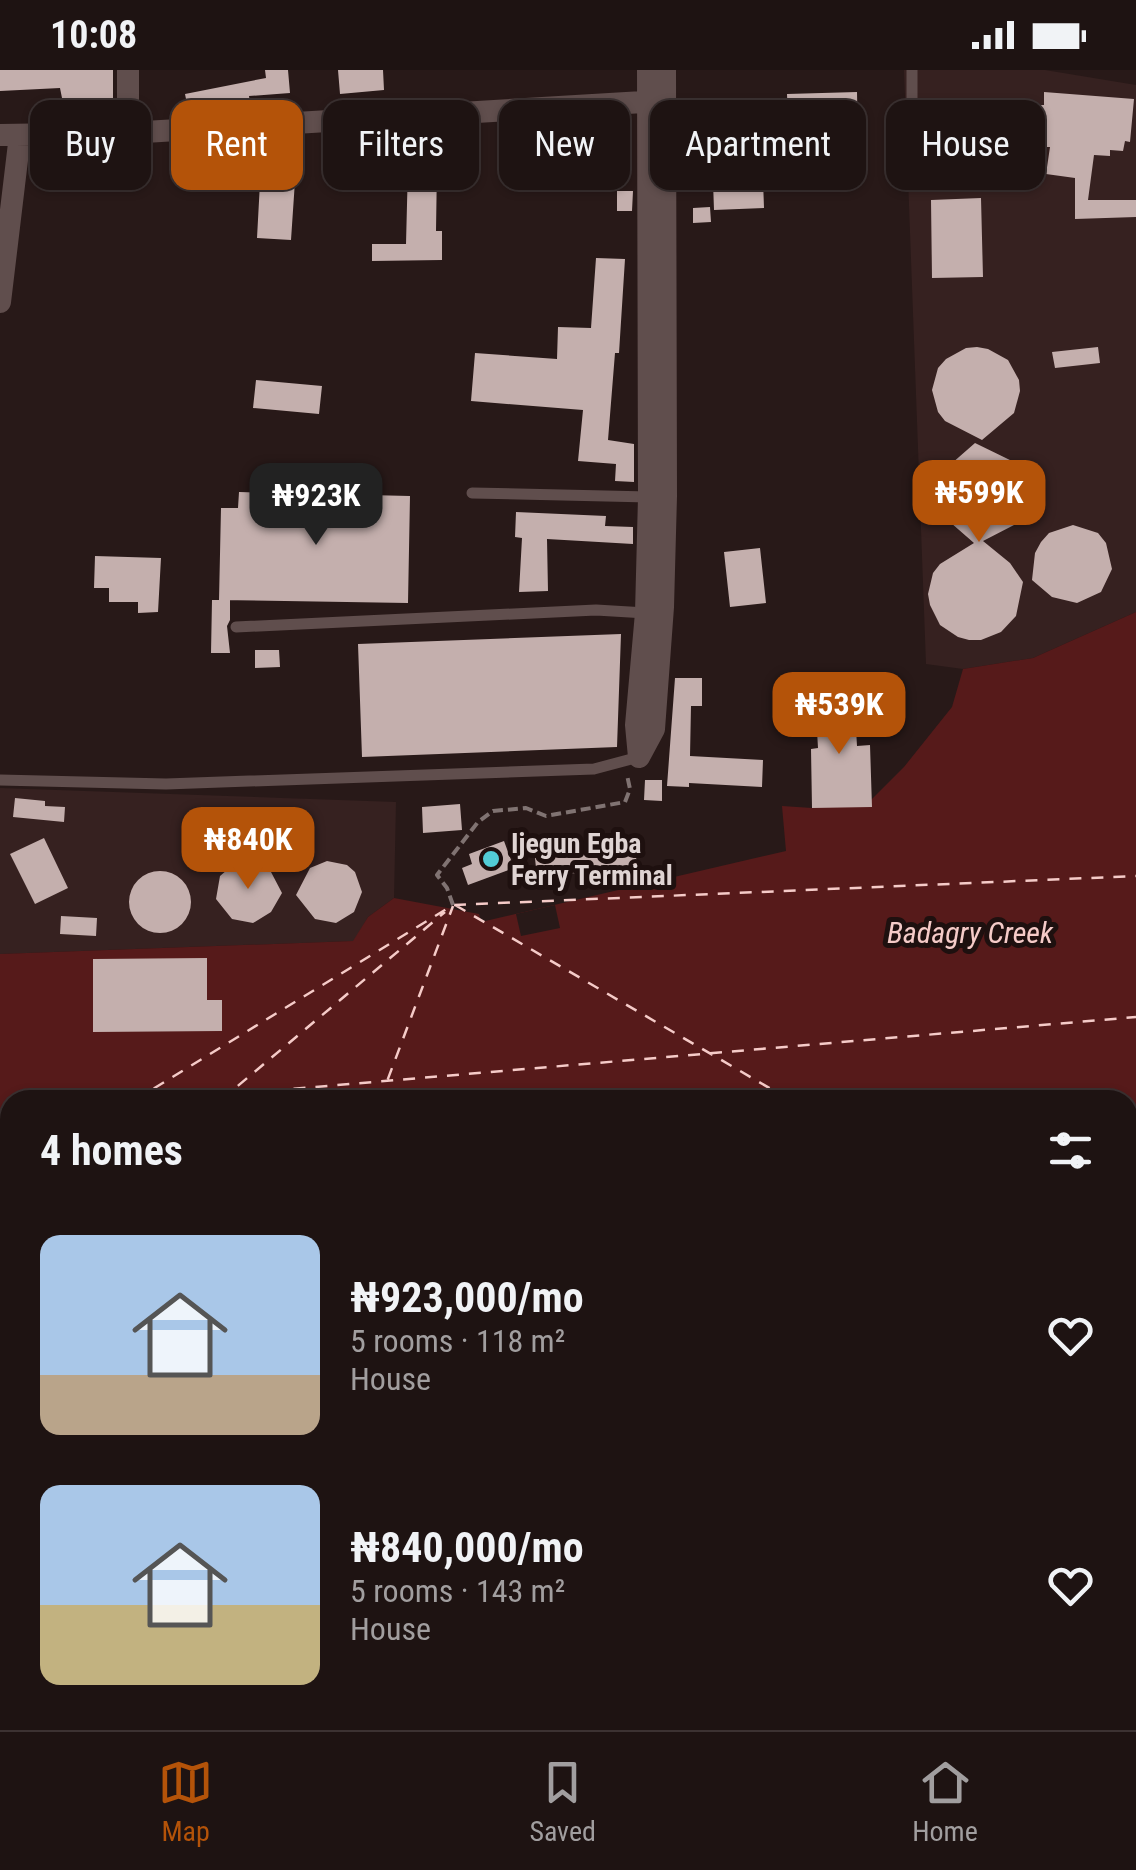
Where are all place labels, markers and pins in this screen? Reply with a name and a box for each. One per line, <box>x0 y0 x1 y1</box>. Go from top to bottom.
pin: ₦599K <box>909 460 1049 545</box>
pin: ₦923K <box>246 463 386 548</box>
pin: ₦539K <box>769 672 909 757</box>
pin: ₦840K <box>178 807 318 892</box>
place label: Ijegun Egba Ferry Terminal <box>511 827 673 892</box>
marker: Ijegun Egba Ferry Terminal <box>480 848 502 870</box>

